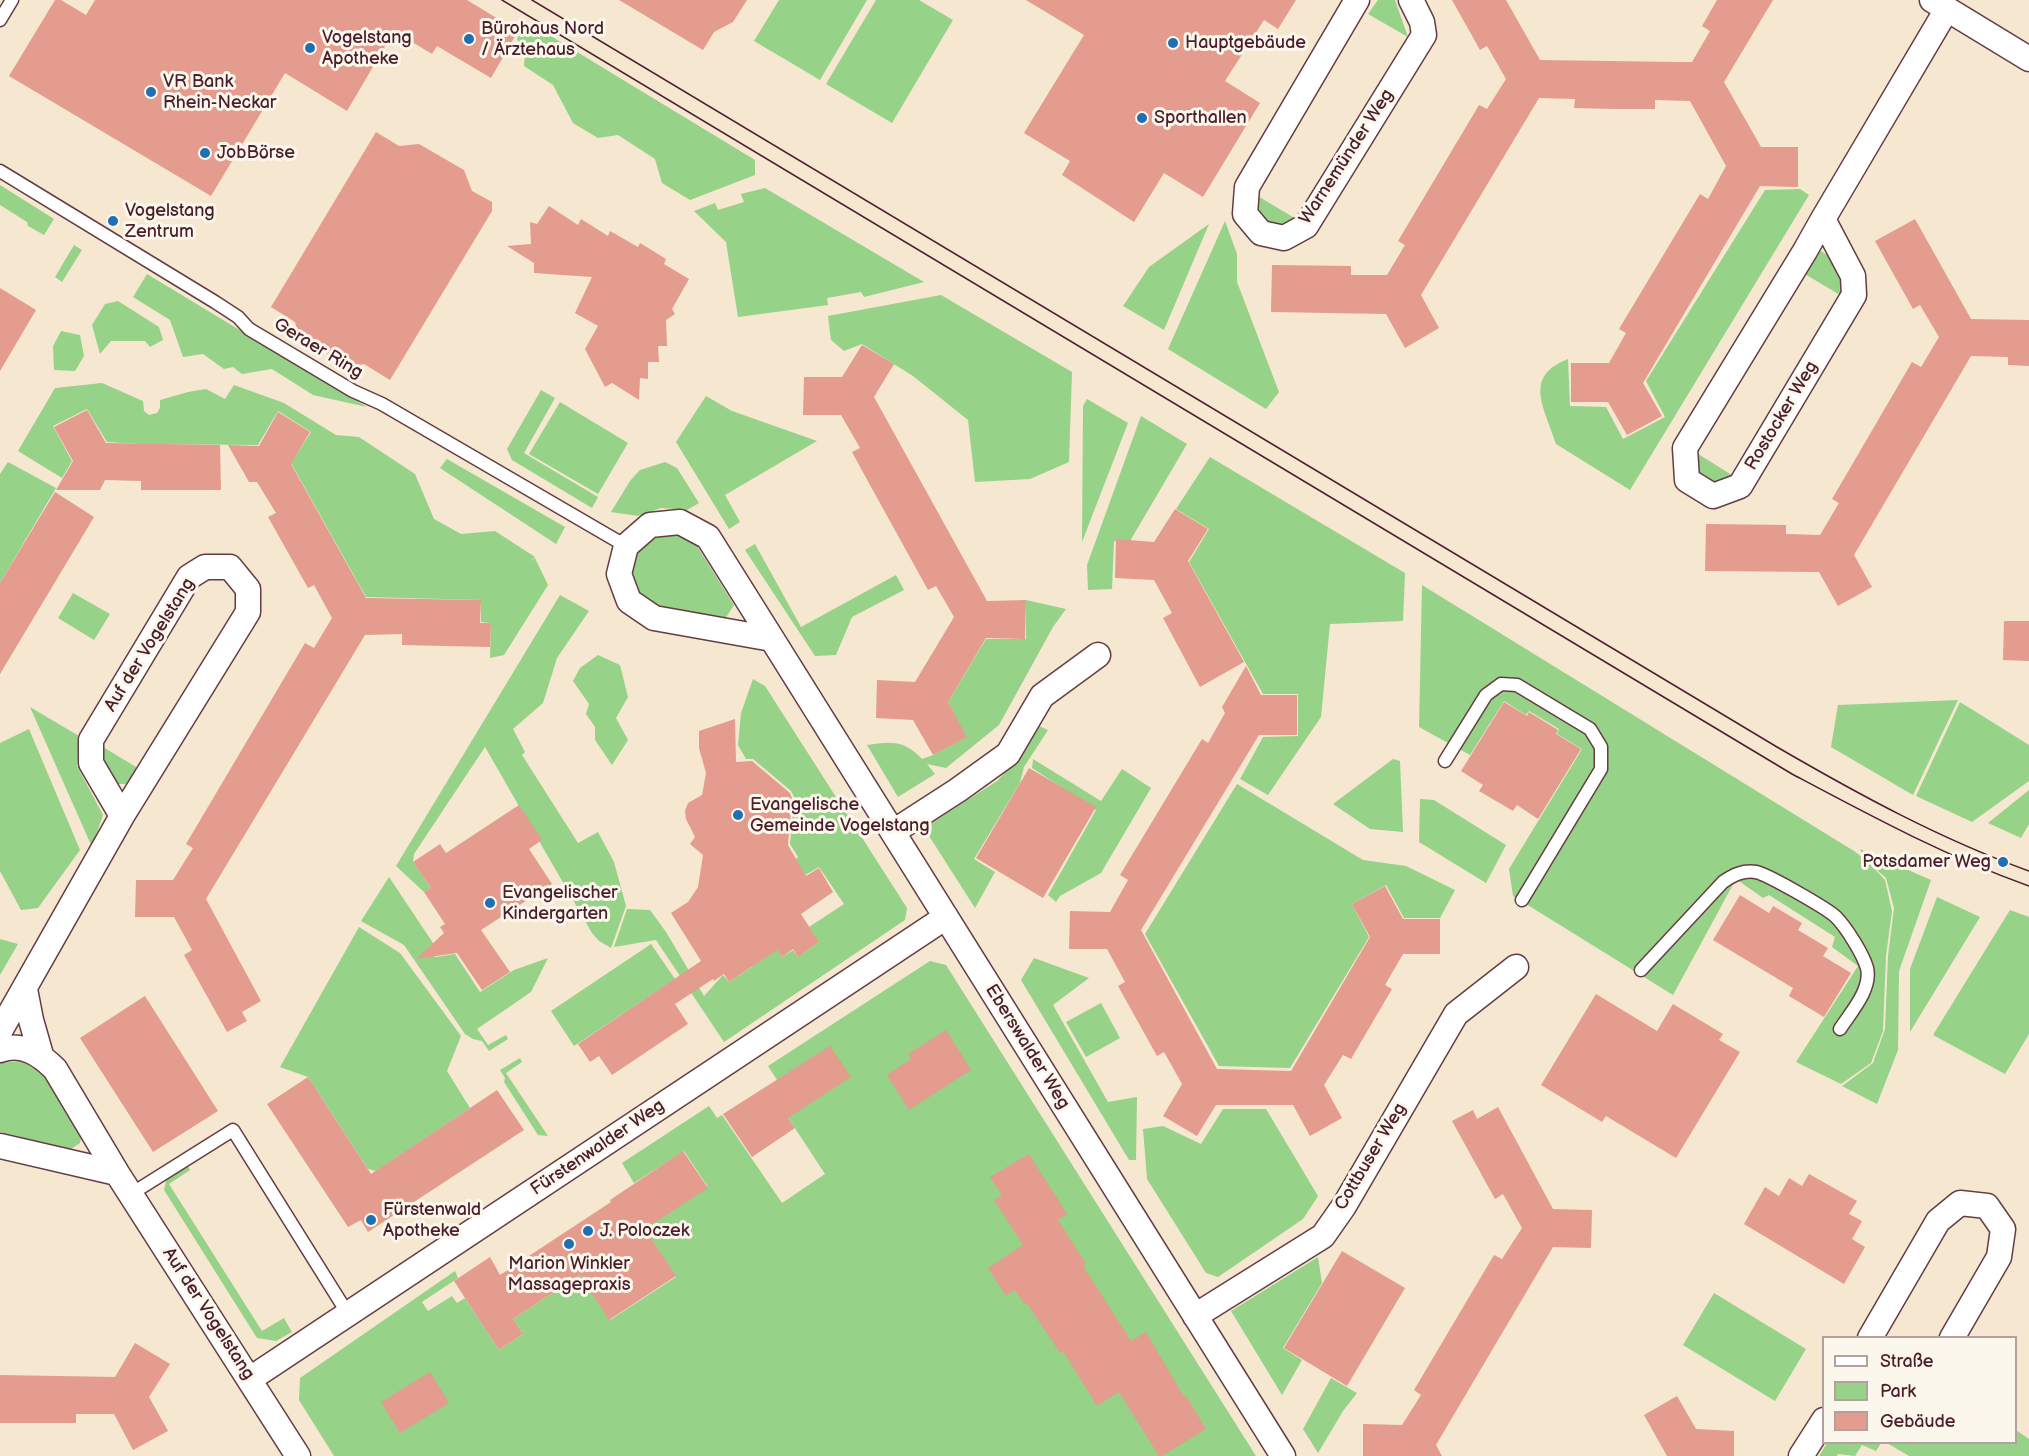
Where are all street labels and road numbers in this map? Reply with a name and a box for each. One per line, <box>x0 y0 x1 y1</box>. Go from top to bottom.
street label: Warnemünder Weg <box>1295 85 1399 229</box>
street label: Geraer Ring <box>270 314 366 384</box>
street label: Rostocker Weg <box>1741 357 1823 475</box>
street label: Auf der Vogelstang <box>100 574 200 716</box>
street label: Eberswalder Weg <box>980 981 1074 1113</box>
street label: Fürstenwalder Weg <box>527 1095 669 1201</box>
street label: Cottbuser Weg <box>1331 1099 1411 1215</box>
street label: Auf der Vogelstang <box>157 1244 259 1384</box>

